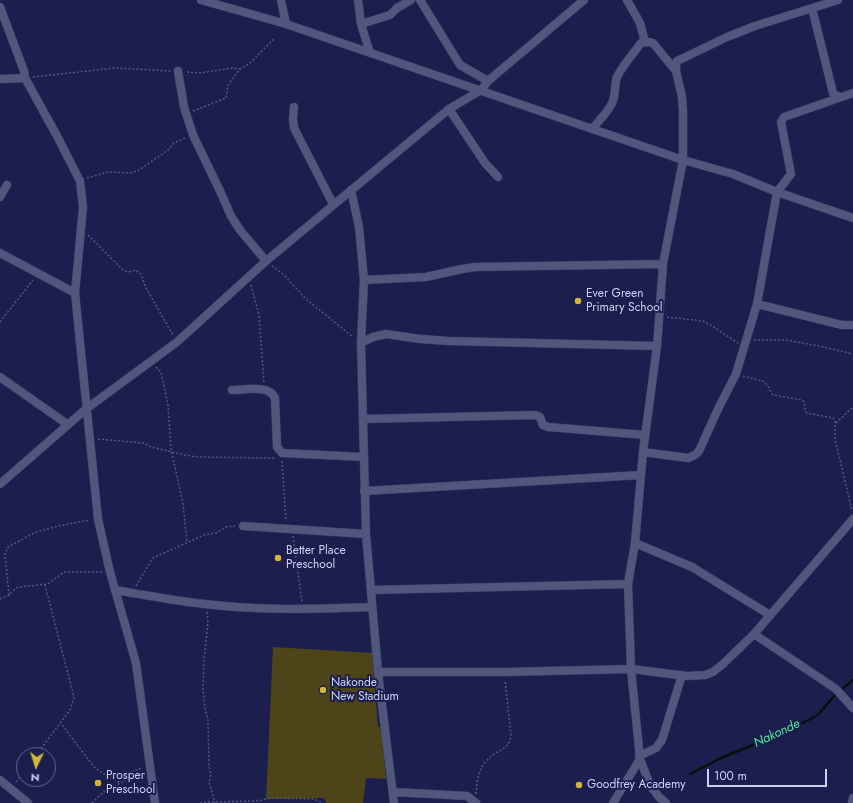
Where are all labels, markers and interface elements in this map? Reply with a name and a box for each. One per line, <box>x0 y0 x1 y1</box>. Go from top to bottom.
place label: Ever Green Primary School <box>586 287 663 315</box>
marker: Ever Green Primary School <box>573 296 583 306</box>
place label: Better Place Preschool <box>286 544 346 572</box>
marker: Better Place Preschool <box>273 553 283 563</box>
place label: Nakonde New Stadium <box>331 676 399 704</box>
marker: Nakonde New Stadium <box>318 685 328 695</box>
water label: Nakonde <box>751 716 803 752</box>
north arrow <box>16 747 56 787</box>
scale bar <box>709 761 829 787</box>
text: 100 m <box>714 767 747 785</box>
place label: Prosper Preschool <box>106 769 155 797</box>
text: N <box>30 770 40 786</box>
marker: Prosper Preschool <box>93 778 103 788</box>
place label: Goodfrey Academy <box>587 778 686 792</box>
marker: Goodfrey Academy <box>574 780 584 790</box>

